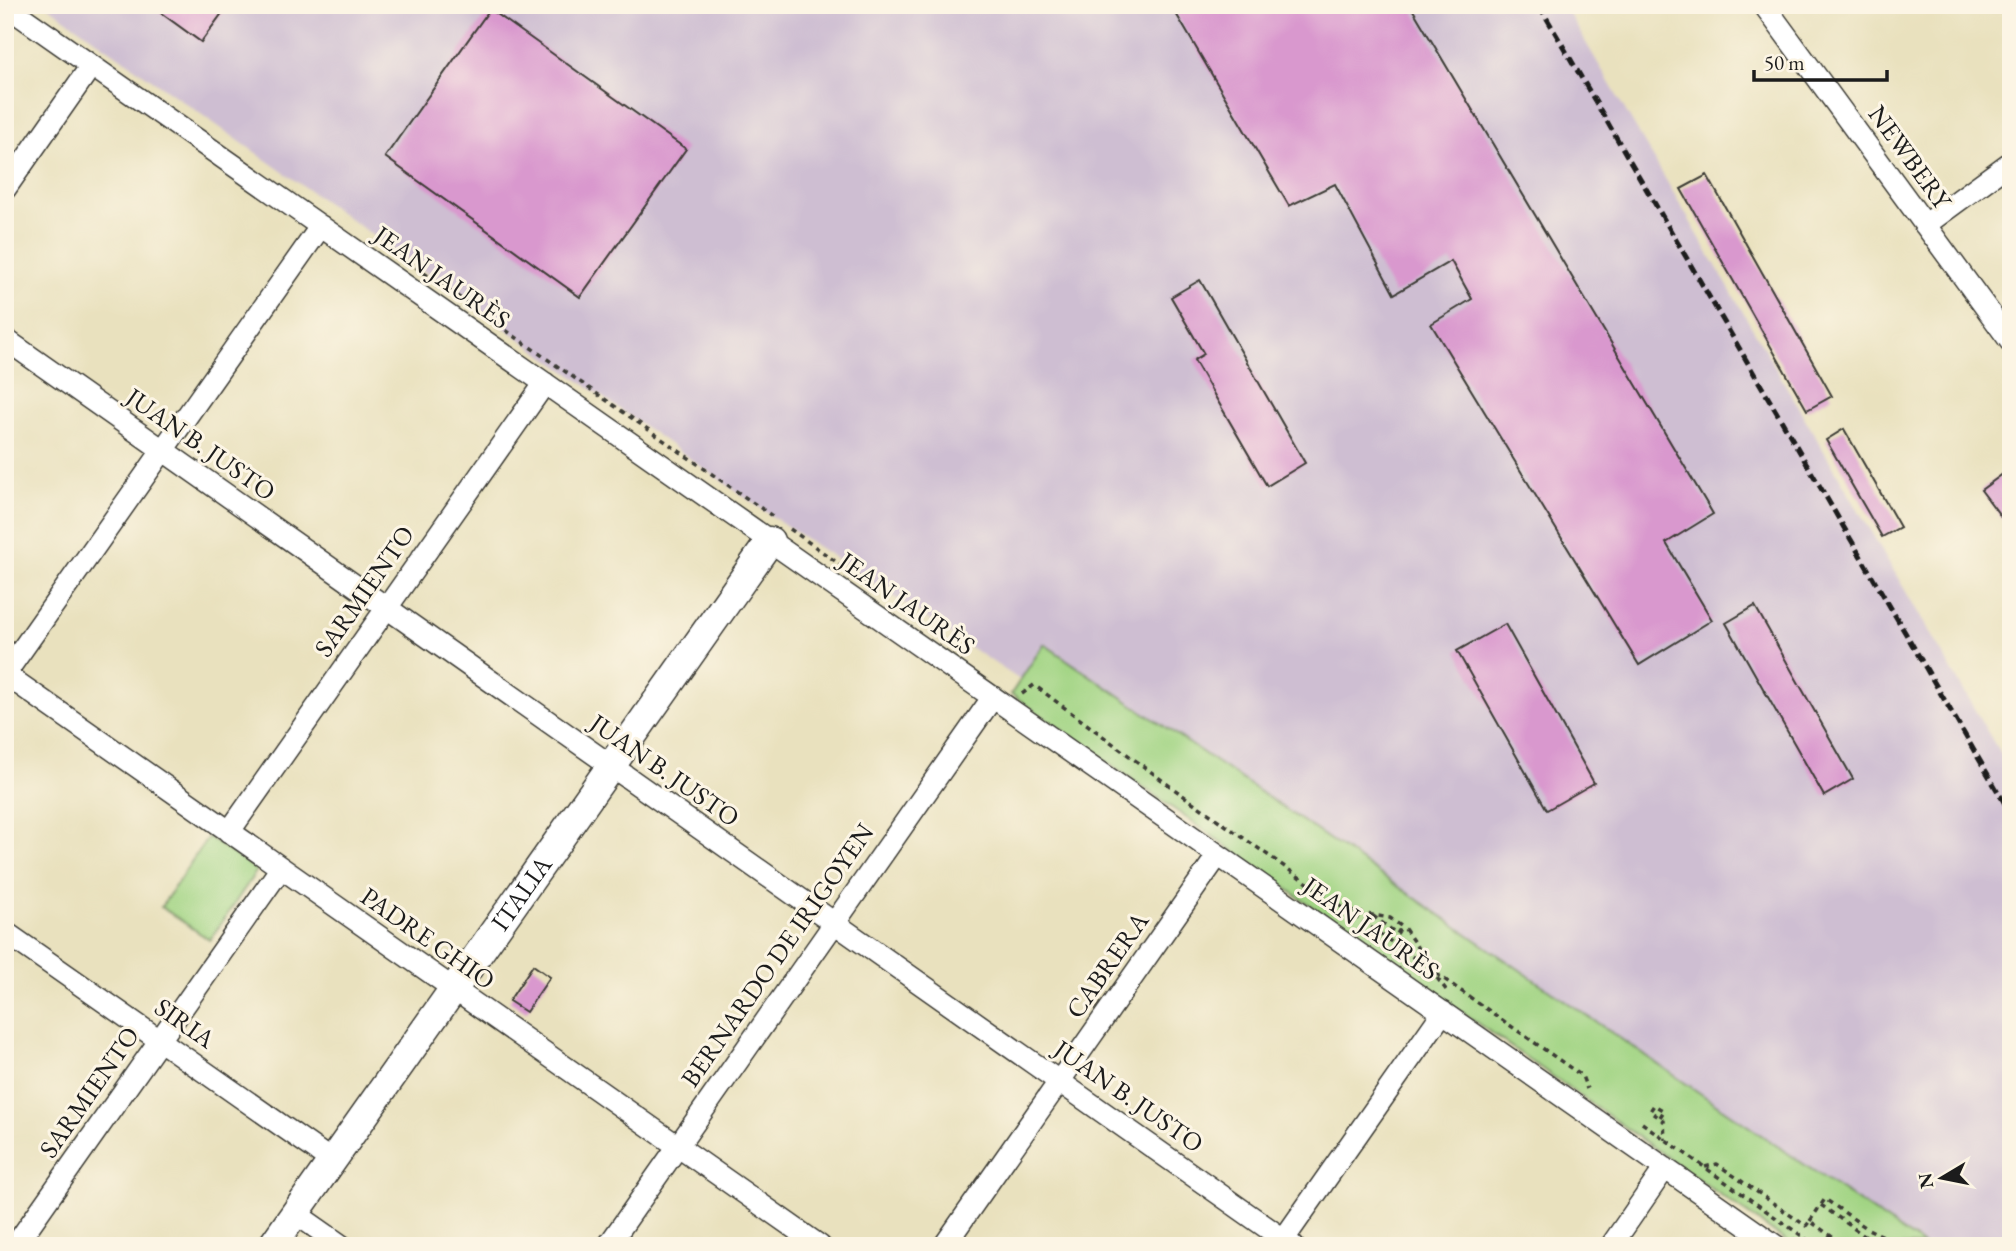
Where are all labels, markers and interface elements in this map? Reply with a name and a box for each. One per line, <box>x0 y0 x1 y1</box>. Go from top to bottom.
scale bar <box>1754 38 1886 82</box>
text: 50 m <box>1764 49 1805 76</box>
street label: NEWBERY <box>1861 98 1960 217</box>
street label: JEAN JAURÈS <box>366 216 517 336</box>
street label: JUAN B. JUSTO <box>118 379 282 508</box>
street label: SARMIENTO <box>306 519 422 663</box>
street label: JEAN JAURÈS <box>831 542 982 662</box>
street label: JUAN B. JUSTO <box>582 705 746 834</box>
street label: BERNARDO DE IRIGOYEN <box>673 816 881 1094</box>
street label: ITALIA <box>483 848 560 937</box>
street label: JEAN JAURÈS <box>1295 867 1446 987</box>
street label: PADRE GHIO <box>354 879 502 997</box>
street label: CABRERA <box>1058 904 1157 1025</box>
street label: SIRIA <box>148 990 223 1057</box>
street label: SARMIENTO <box>31 1020 147 1164</box>
street label: JUAN B. JUSTO <box>1046 1031 1210 1160</box>
north arrow <box>1908 1142 1978 1212</box>
text: N <box>1912 1171 1939 1191</box>

